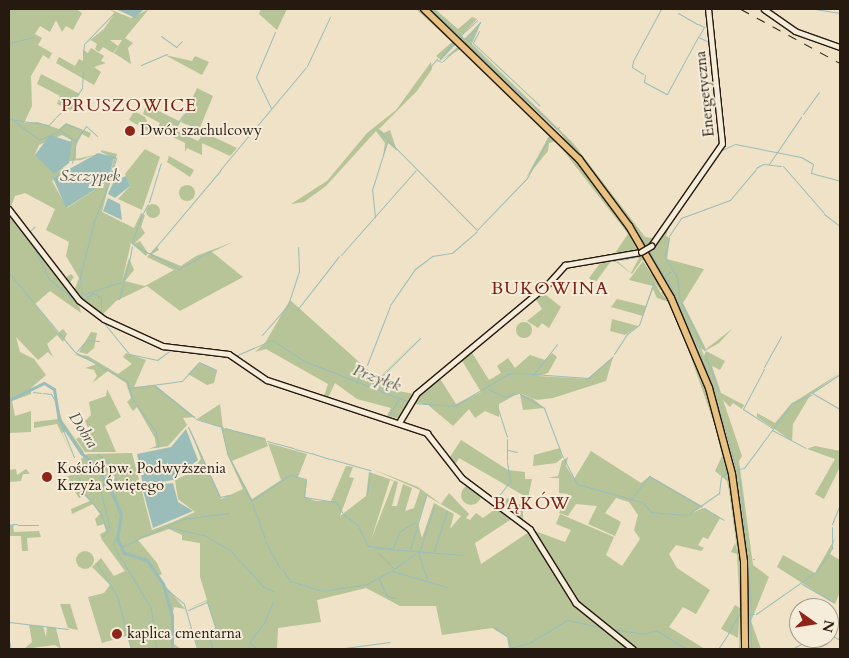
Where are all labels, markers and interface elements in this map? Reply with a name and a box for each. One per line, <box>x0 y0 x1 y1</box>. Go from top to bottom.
street label: Energetyczna <box>692 50 718 138</box>
district label: PRUSZOWICE <box>60 95 198 117</box>
place label: Dwór szachulcowy <box>140 122 262 140</box>
marker: Dwór szachulcowy <box>124 125 136 137</box>
water label: Szczypek <box>60 166 120 186</box>
district label: BUKOWINA <box>490 278 610 300</box>
water label: Przyłęk <box>350 360 404 396</box>
water label: Dobra <box>64 408 102 452</box>
place label: Kościół pw. Podwyższenia Krzyża Świętego <box>57 459 226 494</box>
marker: Kościół pw. Podwyższenia Krzyża Świętego <box>41 471 53 483</box>
district label: BĄKÓW <box>493 493 571 515</box>
north arrow <box>789 598 839 648</box>
text: N <box>818 618 839 634</box>
place label: kaplica cmentarna <box>127 625 241 643</box>
marker: kaplica cmentarna <box>111 628 123 640</box>

